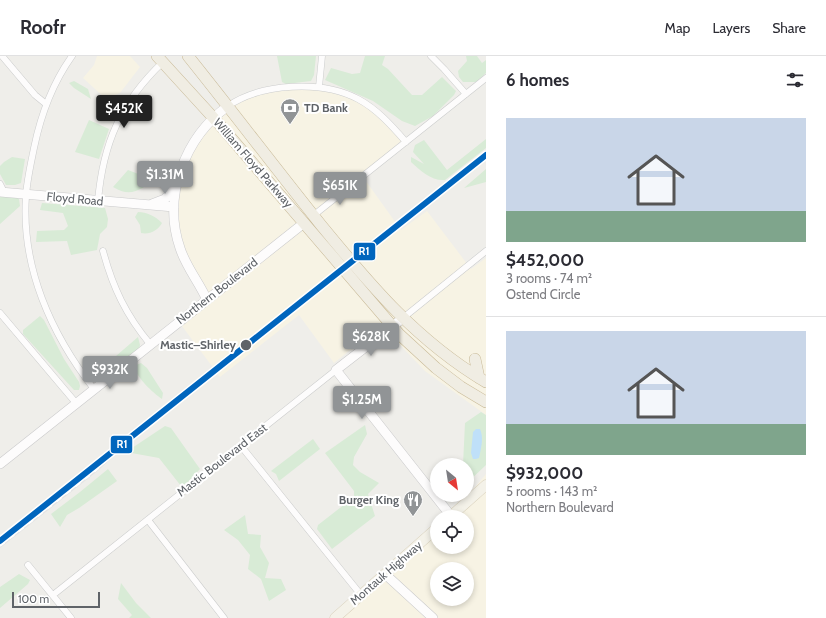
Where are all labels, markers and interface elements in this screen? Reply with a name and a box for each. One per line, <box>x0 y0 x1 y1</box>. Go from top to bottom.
text: Roofr <box>20 16 66 39</box>
text: Map <box>665 19 690 37</box>
text: Layers <box>712 19 750 37</box>
text: Share <box>772 19 806 37</box>
icon: filters <box>784 69 806 91</box>
text: 6 homes <box>506 70 569 90</box>
pin: $452K <box>96 95 152 129</box>
bank icon: TD Bank <box>279 97 301 125</box>
text: $452K <box>105 100 143 116</box>
place label: TD Bank <box>304 100 348 115</box>
street label: William Floyd Parkway <box>210 115 296 210</box>
icon: home <box>620 144 692 216</box>
pin: $1.31M <box>132 161 198 195</box>
text: $1.31M <box>146 166 184 182</box>
pin: $651K <box>312 172 368 206</box>
text: $651K <box>323 177 357 193</box>
street label: Floyd Road <box>46 189 104 208</box>
line badge: R1 <box>353 242 376 261</box>
text: R1 <box>359 244 369 258</box>
text: $452,000 <box>506 250 584 270</box>
street label: Northern Boulevard <box>173 254 260 327</box>
text: 3 rooms · 74 m² <box>506 270 592 286</box>
text: Ostend Circle <box>506 286 580 302</box>
pin: $628K <box>343 323 399 357</box>
text: $628K <box>352 328 390 344</box>
place label: Mastic–Shirley <box>160 337 237 352</box>
marker: Mastic–Shirley <box>239 338 253 352</box>
pin: $932K <box>82 356 138 390</box>
icon: home <box>620 357 692 429</box>
text: $932K <box>92 361 128 377</box>
pin: $1.25M <box>329 386 395 420</box>
text: $1.25M <box>342 391 382 407</box>
street label: Mastic Boulevard East <box>174 420 270 499</box>
line badge: R1 <box>110 435 133 454</box>
text: R1 <box>117 437 127 451</box>
north arrow <box>430 458 474 502</box>
map controls <box>430 458 474 606</box>
text: $932,000 <box>506 463 583 483</box>
text: 5 rooms · 143 m² <box>506 483 597 499</box>
restaurant icon: Burger King <box>402 489 424 517</box>
place label: Burger King <box>339 492 399 507</box>
text: Northern Boulevard <box>506 499 614 515</box>
button: locate <box>430 510 474 554</box>
street label: Montauk Highway <box>347 537 425 608</box>
button: layers <box>430 562 474 606</box>
scale bar <box>12 590 100 609</box>
text: 100 m <box>18 592 49 606</box>

